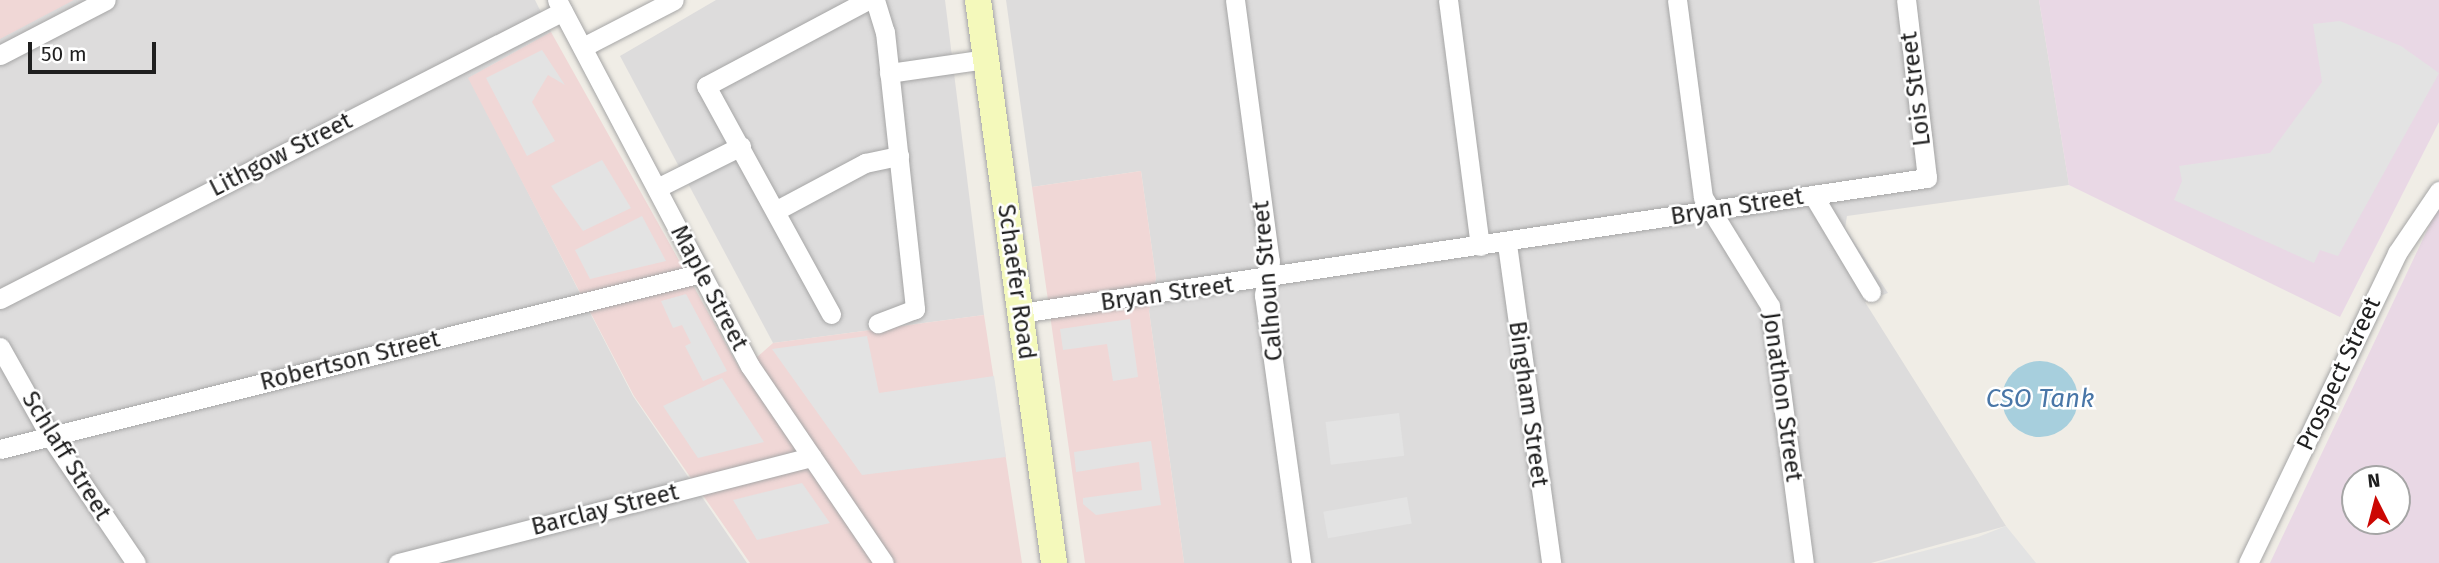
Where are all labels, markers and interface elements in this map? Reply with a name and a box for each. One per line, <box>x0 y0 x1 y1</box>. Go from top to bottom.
scale bar <box>32 28 159 72</box>
street label: Lois Street <box>1895 30 1937 148</box>
text: 50 m <box>41 41 87 67</box>
street label: Lithgow Street <box>205 107 357 203</box>
street label: Bryan Street <box>1669 182 1805 232</box>
street label: Calhoun Street <box>1247 200 1289 362</box>
street label: Schaefer Road <box>991 202 1041 362</box>
street label: Maple Street <box>664 221 754 355</box>
street label: Bryan Street <box>1099 270 1235 318</box>
street label: Prospect Street <box>2291 293 2387 455</box>
street label: Jonathon Street <box>1756 310 1808 484</box>
street label: Bingham Street <box>1502 319 1554 489</box>
street label: Robertson Street <box>257 325 443 397</box>
water label: CSO Tank <box>1986 383 2094 415</box>
street label: Schlaff Street <box>15 386 117 526</box>
north arrow <box>2341 465 2411 535</box>
text: N <box>2366 469 2381 493</box>
street label: Barclay Street <box>528 478 682 542</box>

